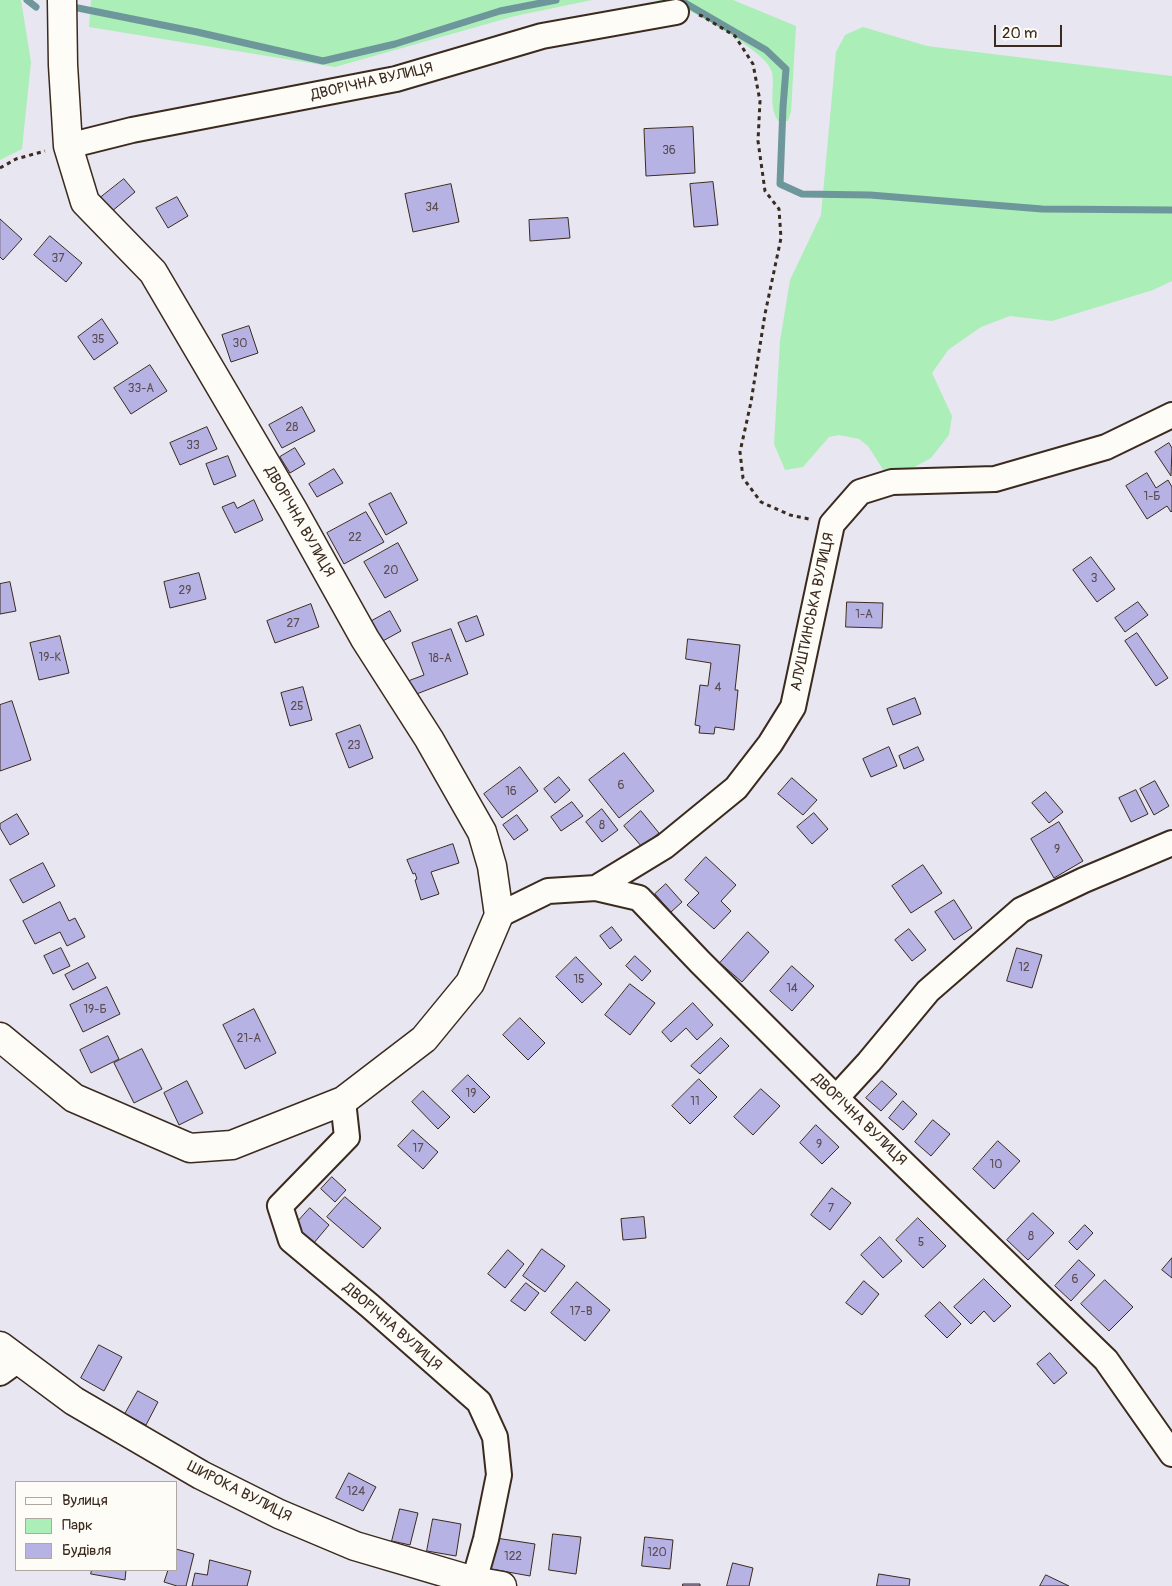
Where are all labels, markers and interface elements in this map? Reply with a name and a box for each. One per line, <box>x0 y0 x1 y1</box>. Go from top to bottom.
scale bar <box>997 15 1064 47</box>
text: 20 m <box>1002 24 1037 43</box>
street label: ДВОРІЧНА ВУЛИЦЯ <box>309 59 435 105</box>
house number: 36 <box>662 144 676 158</box>
house number: 34 <box>425 201 439 215</box>
house number: 37 <box>51 252 65 266</box>
house number: 35 <box>91 333 105 347</box>
house number: 30 <box>233 337 247 351</box>
house number: 33-А <box>128 382 154 396</box>
house number: 28 <box>286 421 298 435</box>
house number: 33 <box>186 439 200 453</box>
street label: ДВОРІЧНА ВУЛИЦЯ <box>260 463 338 581</box>
house number: 1-Б <box>1143 490 1161 504</box>
house number: 22 <box>348 531 362 545</box>
street label: АЛУШТИНСЬКА ВУЛИЦЯ <box>787 531 839 693</box>
house number: 20 <box>384 564 398 578</box>
house number: 3 <box>1091 572 1097 586</box>
house number: 29 <box>179 584 191 598</box>
house number: 1-А <box>855 608 873 622</box>
house number: 27 <box>286 617 300 631</box>
house number: 19-К <box>39 651 61 665</box>
house number: 18-А <box>428 652 452 666</box>
house number: 4 <box>715 681 721 695</box>
house number: 25 <box>290 700 304 714</box>
house number: 23 <box>347 739 361 753</box>
house number: 6 <box>618 779 624 793</box>
house number: 16 <box>505 785 517 799</box>
house number: 8 <box>599 819 605 833</box>
house number: 9 <box>1054 843 1060 857</box>
house number: 12 <box>1018 961 1030 975</box>
house number: 15 <box>573 973 585 987</box>
house number: 14 <box>786 982 798 996</box>
house number: 19-Б <box>83 1003 107 1017</box>
house number: 21-А <box>237 1032 261 1046</box>
street label: ДВОРІЧНА ВУЛИЦЯ <box>808 1070 910 1170</box>
house number: 19 <box>466 1087 476 1101</box>
house number: 11 <box>690 1095 700 1109</box>
house number: 9 <box>816 1138 822 1152</box>
house number: 17 <box>412 1142 424 1156</box>
house number: 10 <box>990 1158 1002 1172</box>
house number: 7 <box>828 1202 834 1216</box>
house number: 8 <box>1028 1230 1034 1244</box>
house number: 5 <box>918 1236 924 1250</box>
house number: 6 <box>1072 1273 1078 1287</box>
street label: ДВОРІЧНА ВУЛИЦЯ <box>339 1279 445 1375</box>
house number: 17-В <box>570 1305 592 1319</box>
street label: ШИРОКА ВУЛИЦЯ <box>184 1458 294 1526</box>
legend <box>15 1481 178 1571</box>
house number: 124 <box>347 1485 365 1499</box>
text: Вулиця <box>62 1491 108 1510</box>
text: Парк <box>62 1516 93 1535</box>
text: Будівля <box>62 1541 111 1560</box>
house number: 120 <box>647 1546 667 1560</box>
house number: 122 <box>504 1550 522 1564</box>

